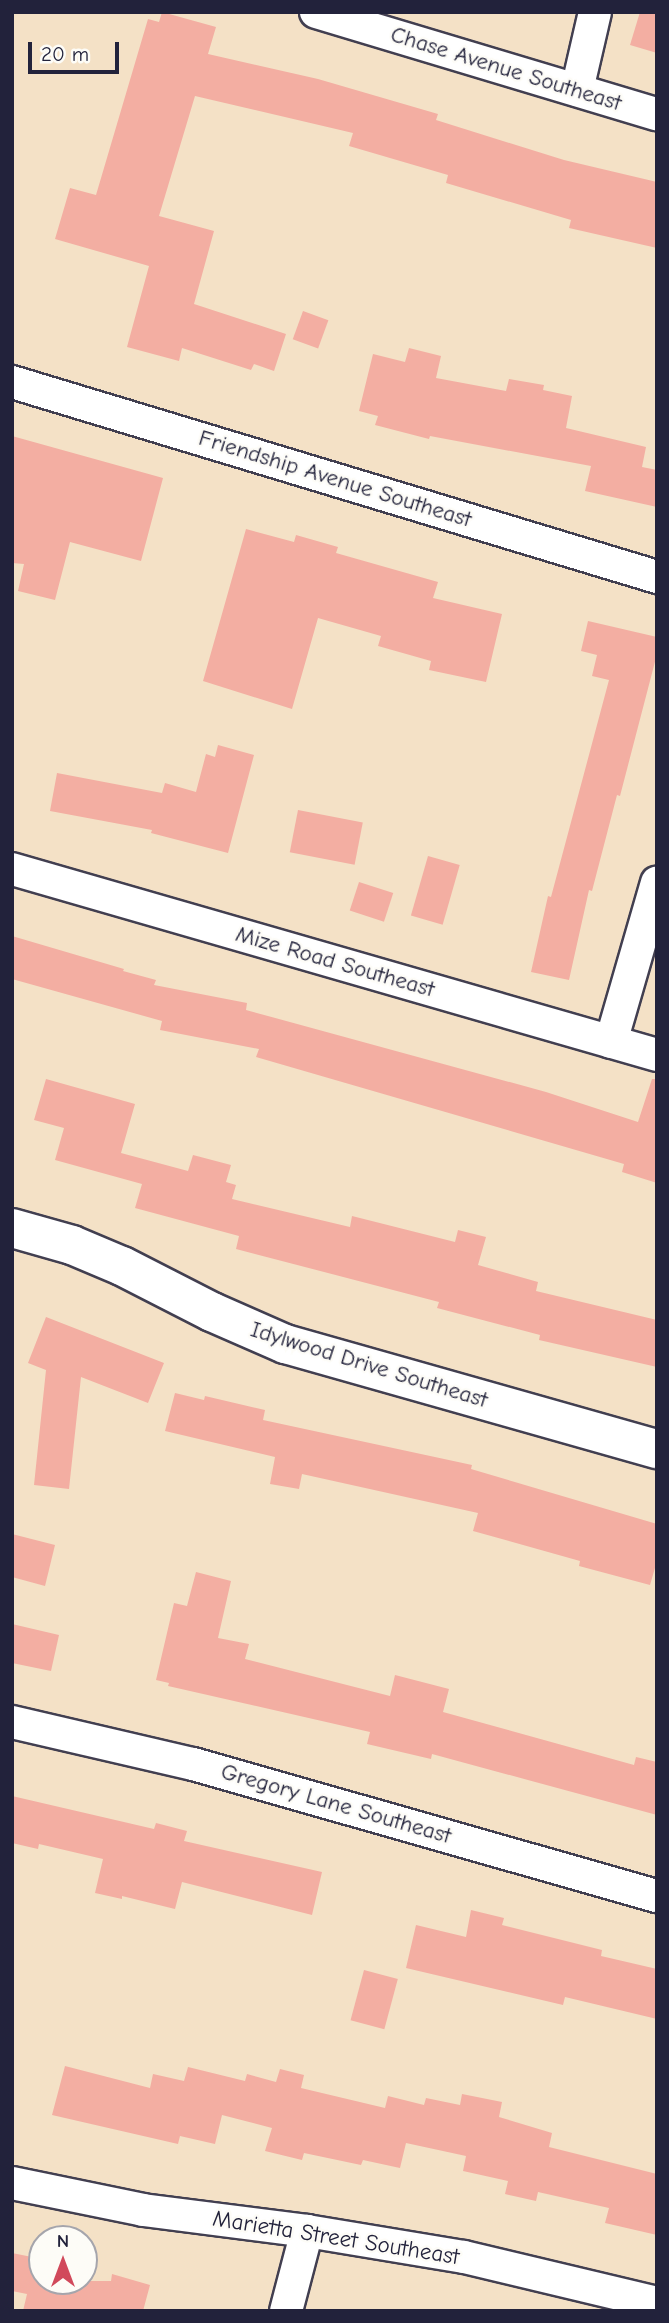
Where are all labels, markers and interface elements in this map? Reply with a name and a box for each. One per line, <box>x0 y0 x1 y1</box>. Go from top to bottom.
street label: Chase Avenue Southeast <box>387 21 625 117</box>
scale bar <box>32 28 122 72</box>
text: 20 m <box>41 42 89 66</box>
street label: Friendship Avenue Southeast <box>195 424 475 534</box>
street label: Mize Road Southeast <box>232 920 438 1004</box>
street label: Idylwood Drive Southeast <box>247 1316 491 1414</box>
street label: Gregory Lane Southeast <box>218 1758 454 1850</box>
street label: Marietta Street Southeast <box>211 2205 461 2271</box>
north arrow <box>28 2225 98 2295</box>
text: N <box>57 2230 69 2252</box>

